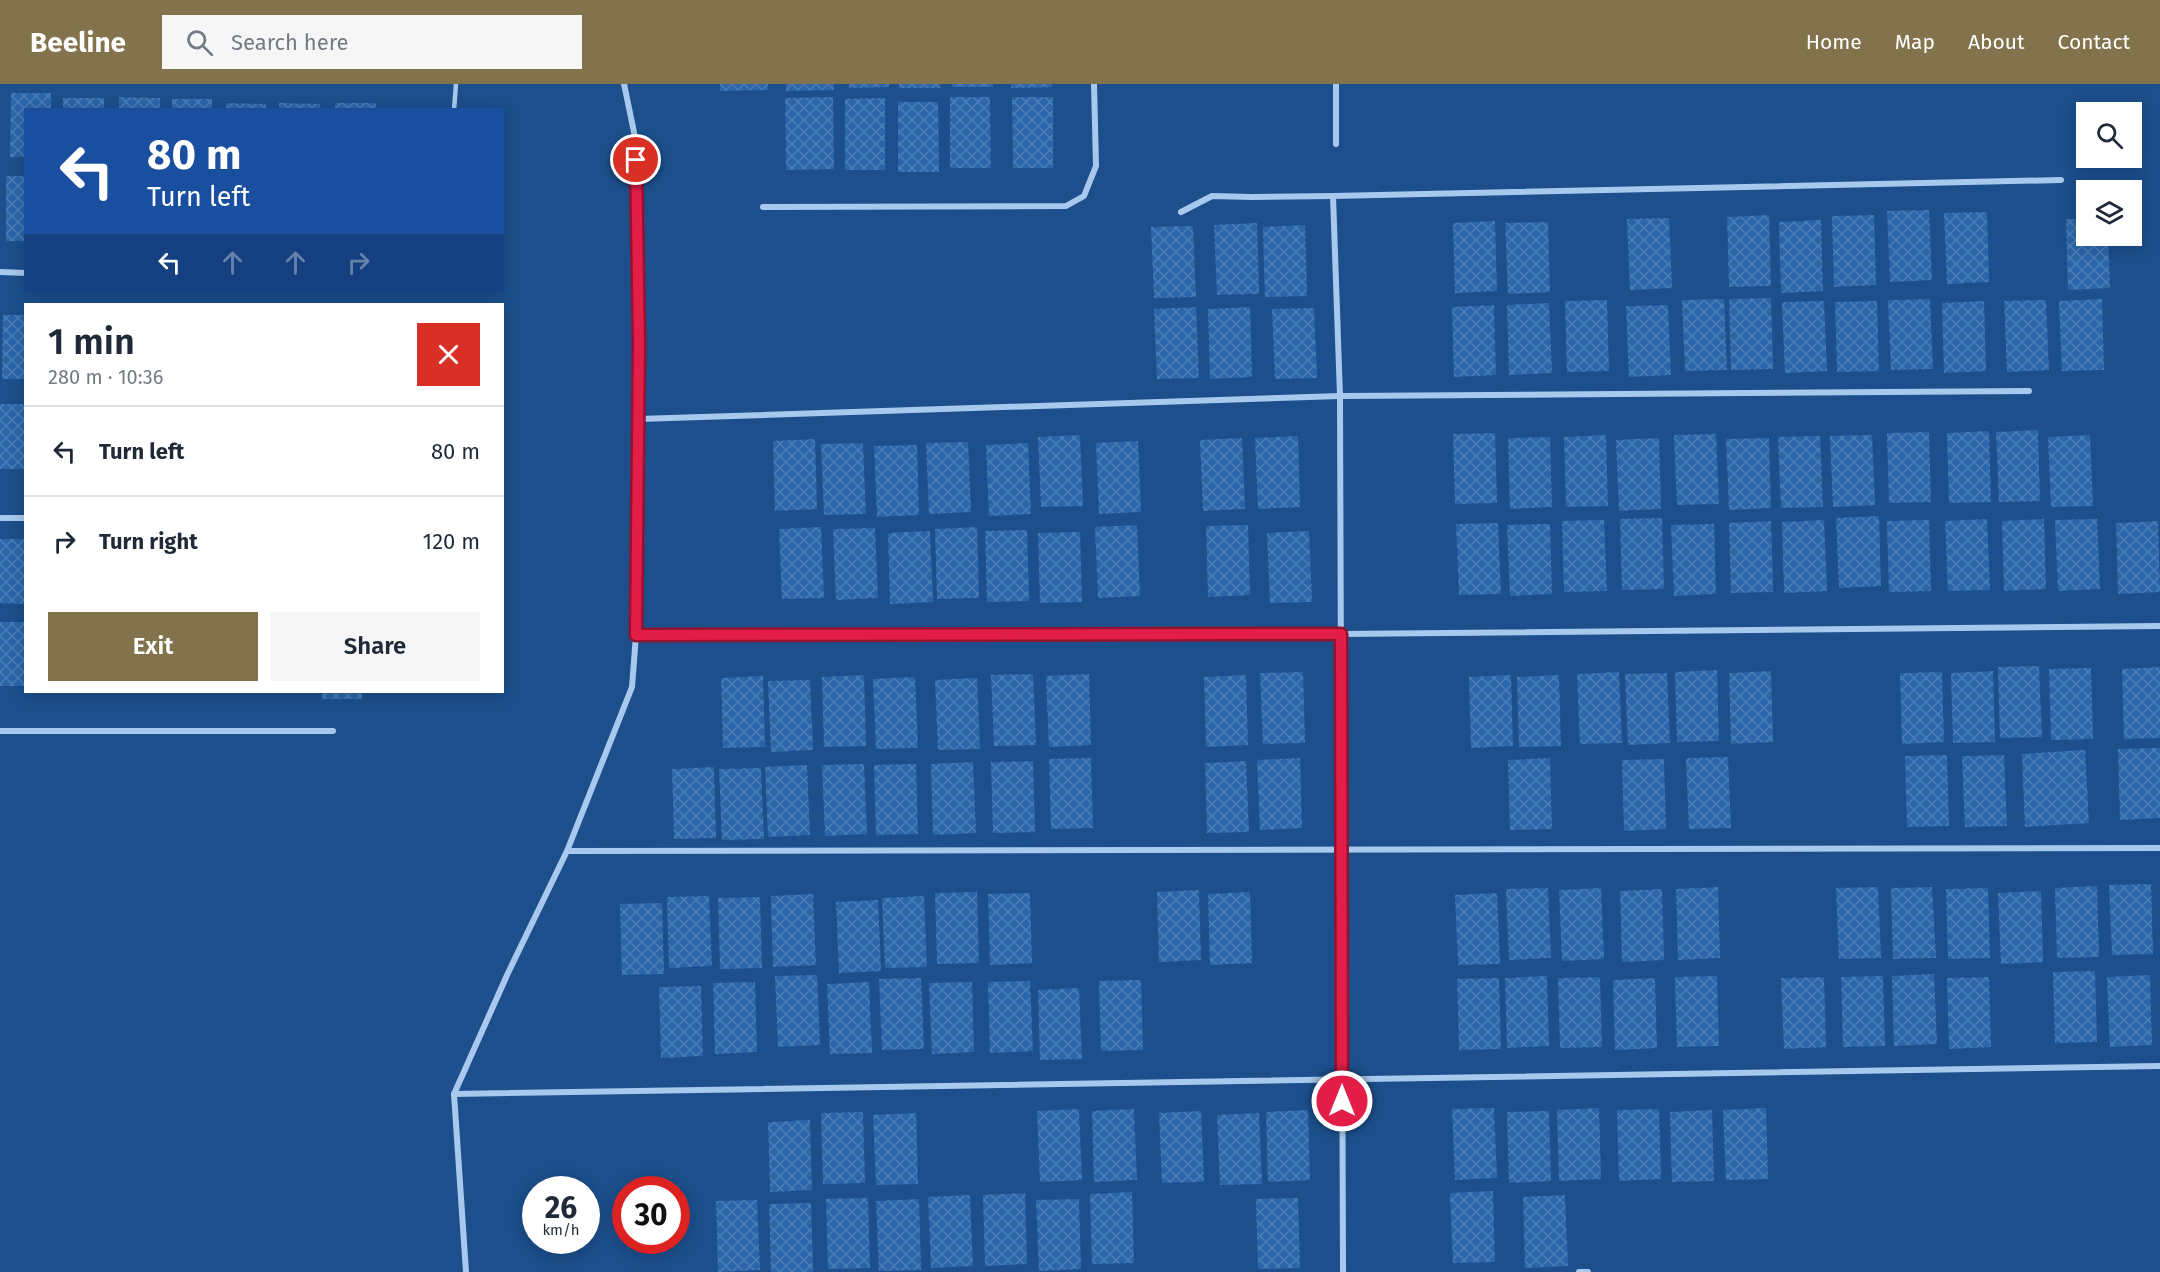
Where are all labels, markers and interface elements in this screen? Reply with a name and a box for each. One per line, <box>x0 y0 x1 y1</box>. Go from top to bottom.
search box <box>162 15 582 69</box>
text: Beeline <box>30 26 126 59</box>
icon: search <box>183 26 216 59</box>
text: Search here <box>231 29 349 56</box>
text: Home <box>1806 29 1862 55</box>
text: Map <box>1895 29 1935 55</box>
text: About <box>1968 29 2025 55</box>
text: Contact <box>2058 29 2130 55</box>
map controls <box>2076 102 2142 246</box>
button: search <box>2076 102 2142 168</box>
text: 80 m <box>147 130 241 180</box>
icon: left <box>48 132 126 210</box>
pin <box>610 134 661 185</box>
icon: arrive <box>619 143 652 176</box>
button: layers <box>2076 180 2142 246</box>
text: Turn left <box>147 181 250 213</box>
icon: left <box>153 246 186 279</box>
icon: ahead <box>216 246 249 279</box>
icon: ahead <box>279 246 312 279</box>
icon: right <box>342 246 375 279</box>
text: 1 min <box>48 320 135 364</box>
button: close <box>417 323 480 386</box>
text: 280 m · 10:36 <box>48 365 163 389</box>
icon: left <box>48 435 81 468</box>
text: Turn left <box>99 438 184 465</box>
text: 80 m <box>431 438 480 465</box>
icon: right <box>48 525 81 558</box>
text: Turn right <box>99 528 198 555</box>
text: 120 m <box>423 528 480 555</box>
button: Exit <box>48 612 258 681</box>
button: Share <box>270 612 480 681</box>
position arrow <box>1310 1069 1374 1133</box>
speed limit sign: 30 <box>612 1176 690 1254</box>
text: 26 <box>545 1190 577 1226</box>
text: km/h <box>542 1221 580 1239</box>

